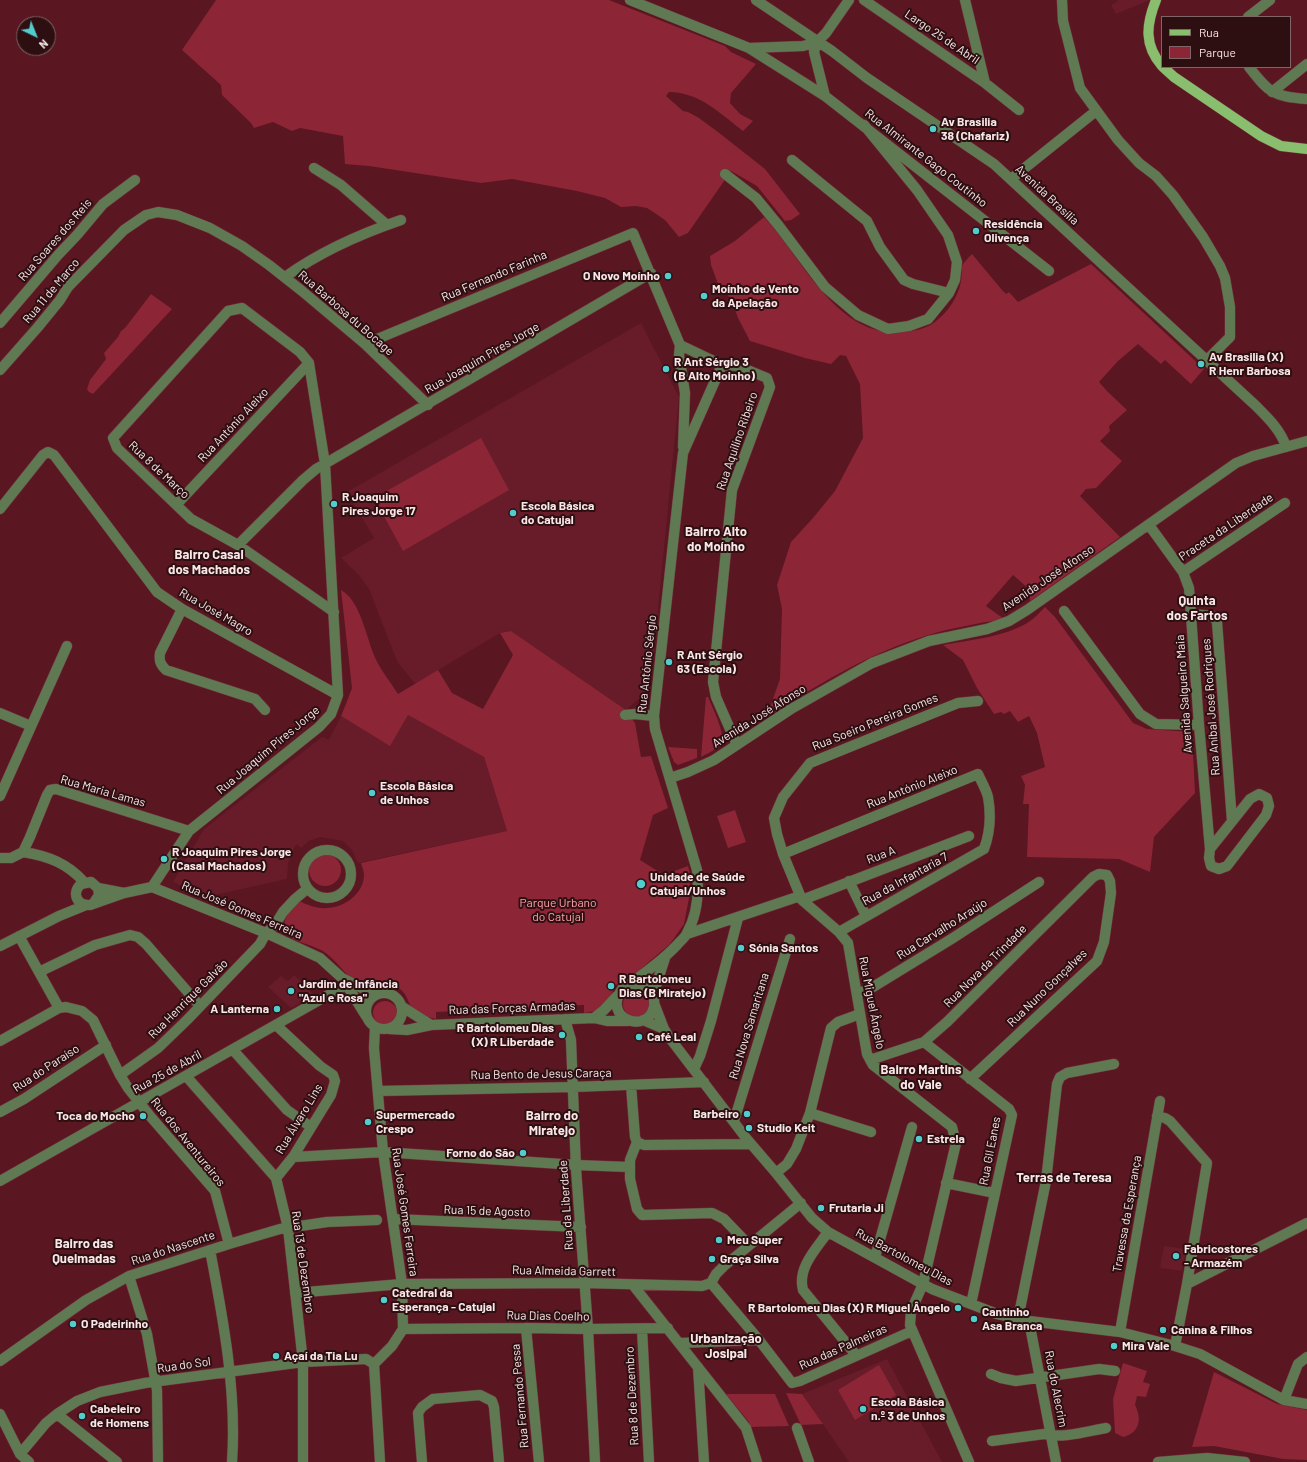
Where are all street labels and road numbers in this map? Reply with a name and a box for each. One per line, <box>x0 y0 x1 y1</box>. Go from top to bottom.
street label: Largo 25 de Abril <box>902 7 982 67</box>
street label: Rua Almirante Gago Coutinho <box>862 106 990 210</box>
street label: Avenida Brasília <box>1012 162 1082 228</box>
street label: Rua Soares dos Reis <box>15 196 95 284</box>
street label: Rua Fernando Farinha <box>439 247 549 305</box>
street label: Rua 11 de Marco <box>20 256 82 326</box>
street label: Rua Barbosa du Bocage <box>295 267 397 359</box>
street label: Rua Joaquim Pires Jorge <box>422 319 542 397</box>
street label: Rua António Aleixo <box>195 385 271 465</box>
street label: Rua Aquilíno Ribeiro <box>713 390 761 492</box>
street label: Rua 8 de Março <box>126 438 192 502</box>
street label: Praceta da Liberdade <box>1176 490 1276 564</box>
street label: Avenida José Afonso <box>999 542 1097 614</box>
street label: Rua José Magro <box>177 585 255 639</box>
street label: Rua António Sérgio <box>635 614 659 714</box>
street label: Avenida Salgueiro Maia <box>1173 634 1195 754</box>
street label: Rua Aníbal José Rodrigues <box>1199 638 1223 776</box>
street label: Avenida José Afonso <box>710 681 808 751</box>
street label: Rua Soeiro Pereira Gomes <box>810 690 940 754</box>
street label: Rua Joaquim Pires Jorge <box>214 703 322 797</box>
street label: Rua António Aleixo <box>864 762 960 812</box>
street label: Rua Maria Lamas <box>59 772 147 810</box>
street label: Rua A <box>865 843 897 867</box>
street label: Rua da Infantaria 7 <box>860 849 950 909</box>
street label: Rua José Gomes Ferreira <box>179 878 305 942</box>
street label: Rua Carvalho Araújo <box>894 895 990 963</box>
street label: Rua Nova da Trindade <box>940 921 1030 1011</box>
street label: Rua Nuno Gonçalves <box>1004 946 1090 1030</box>
street label: Rua Miguel Ângelo <box>856 955 888 1051</box>
street label: Rua Henrique Galvão <box>145 956 231 1042</box>
street label: Rua Nova Samaritana <box>726 971 772 1081</box>
street label: Rua das Forças Armadas <box>448 999 576 1017</box>
street label: Rua do Paraíso <box>10 1041 82 1095</box>
street label: Rua 25 de Abril <box>130 1047 204 1097</box>
street label: Rua Bento de Jesus Caraça <box>470 1066 612 1082</box>
street label: Rua Álvaro Lins <box>272 1081 326 1157</box>
street label: Rua dos Aventureiros <box>148 1095 228 1189</box>
street label: Rua GIl Eanes <box>976 1115 1004 1187</box>
street label: Rua José Gomes Ferreira <box>389 1147 421 1277</box>
street label: Travessa da Esperança <box>1110 1154 1144 1274</box>
street label: Rua da Liberdade <box>556 1160 576 1250</box>
street label: Rua 15 de Agosto <box>443 1202 531 1220</box>
street label: Rua 13 de Dezembro <box>289 1210 317 1314</box>
street label: Rua Bartolomeu Dias <box>853 1225 955 1289</box>
street label: Rua do Nascente <box>129 1228 217 1268</box>
street label: Rua Almeida Garrett <box>512 1263 616 1279</box>
street label: Rua Dias Coelho <box>506 1308 590 1324</box>
street label: Rua das Palmeiras <box>797 1321 889 1373</box>
street label: Rua Fernando Pessa <box>508 1343 532 1449</box>
street label: Rua 8 de Dezembro <box>622 1346 642 1446</box>
street label: Rua do Alecrim <box>1042 1349 1070 1429</box>
street label: Rua do Sol <box>156 1354 212 1376</box>

